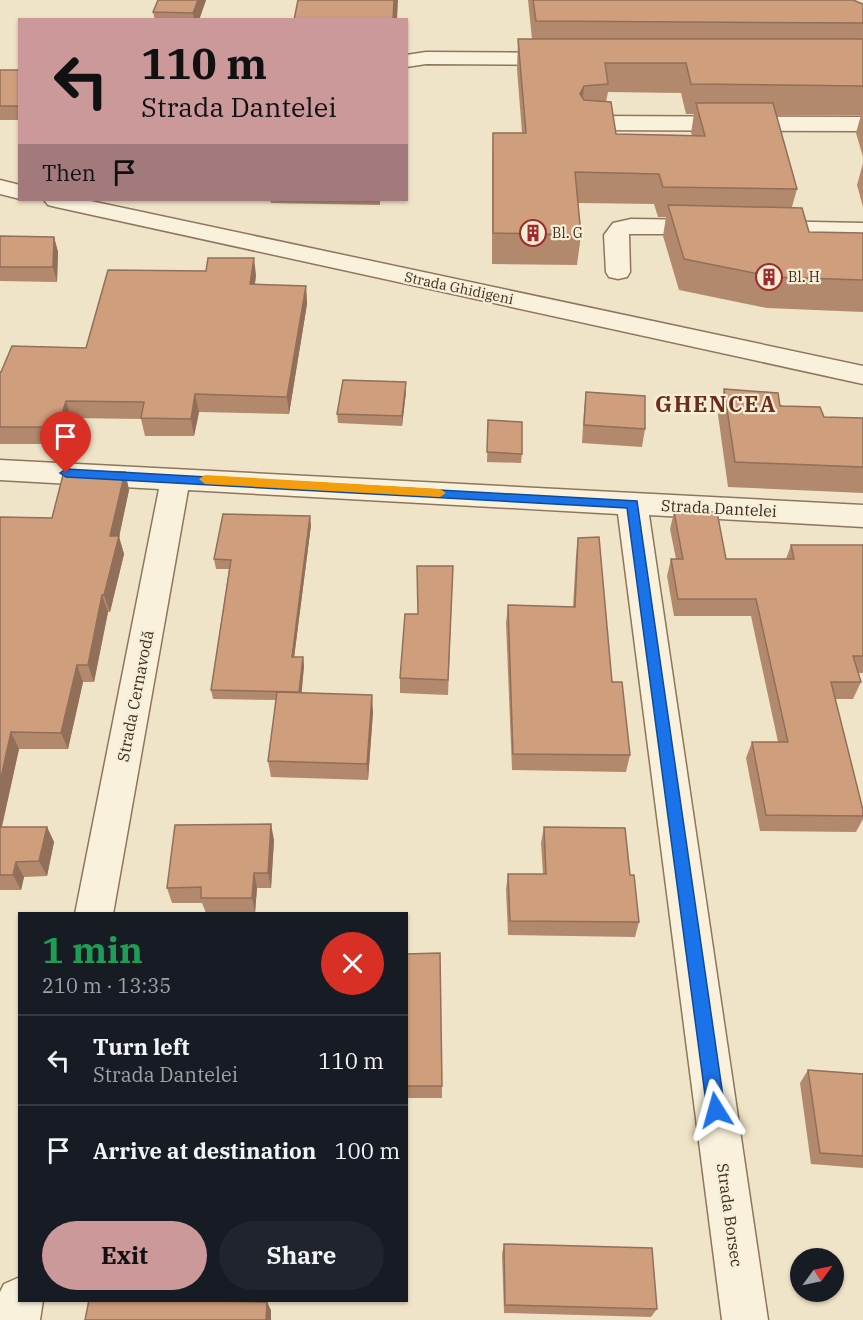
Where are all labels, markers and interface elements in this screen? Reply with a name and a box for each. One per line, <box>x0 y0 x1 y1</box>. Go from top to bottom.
text: 110 m <box>141 36 267 91</box>
icon: left <box>42 42 120 120</box>
text: Strada Dantelei <box>141 89 337 124</box>
icon: arrive <box>108 156 141 189</box>
text: Then <box>42 158 96 187</box>
building icon: Bl. G <box>518 218 548 248</box>
place label: Bl. G <box>552 224 583 242</box>
building icon: Bl. H <box>754 262 784 292</box>
street label: Strada Ghidigeni <box>403 268 515 308</box>
place label: Bl. H <box>788 268 820 286</box>
district label: GHENCEA <box>655 389 777 418</box>
pin <box>40 411 91 473</box>
icon: arrive <box>49 420 82 453</box>
street label: Strada Dantelei <box>661 495 777 521</box>
street label: Strada Cernavodă <box>112 628 158 764</box>
text: 1 min <box>42 926 143 973</box>
button: close <box>321 932 384 995</box>
text: 210 m · 13:35 <box>42 972 171 999</box>
text: Turn left <box>93 1032 189 1061</box>
icon: left <box>42 1044 75 1077</box>
text: 110 m <box>318 1046 384 1075</box>
text: Strada Dantelei <box>93 1061 238 1088</box>
position arrow <box>684 1078 748 1142</box>
icon: arrive <box>42 1134 75 1167</box>
text: Arrive at destination <box>93 1136 316 1165</box>
text: 100 m <box>334 1136 400 1165</box>
street label: Strada Borsec <box>713 1162 747 1268</box>
button: Exit <box>42 1221 207 1290</box>
button: Share <box>219 1221 384 1290</box>
north arrow <box>790 1248 844 1302</box>
map controls <box>790 1248 844 1302</box>

